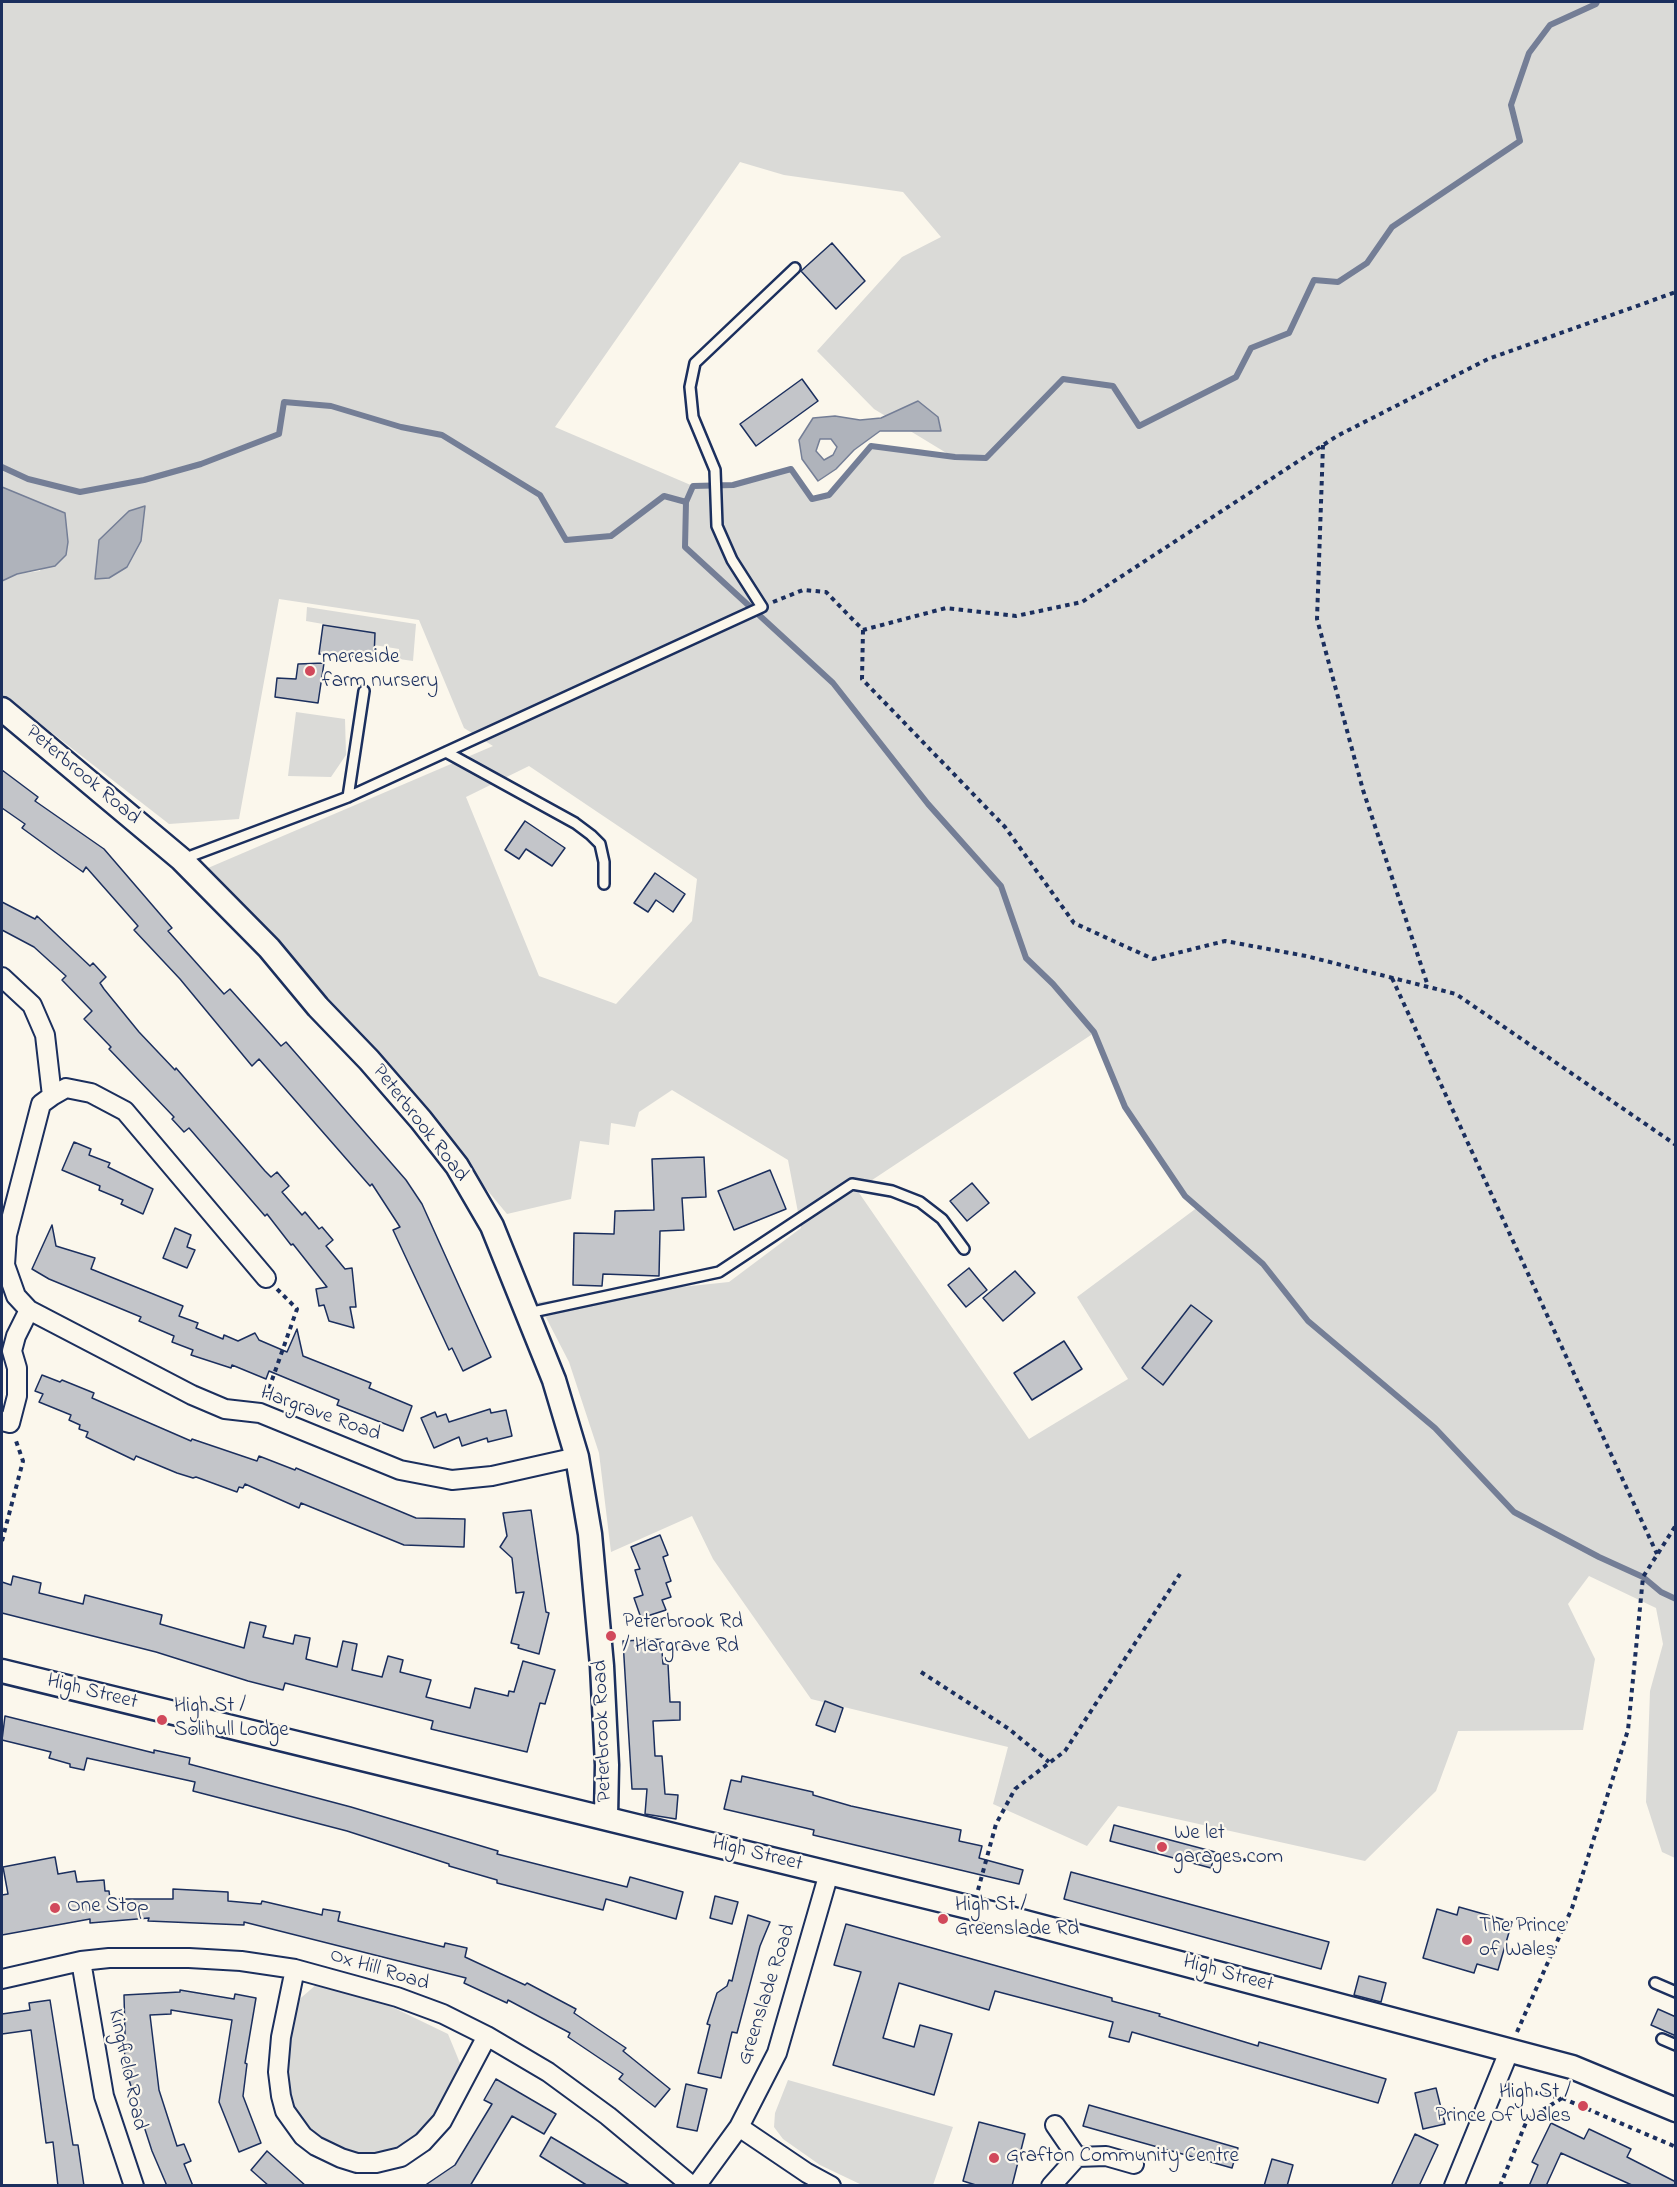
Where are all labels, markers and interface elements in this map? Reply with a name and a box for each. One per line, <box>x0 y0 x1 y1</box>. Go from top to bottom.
place label: mereside farm nursery <box>322 646 438 696</box>
marker: mereside farm nursery <box>303 664 317 678</box>
street label: Peterbrook Road <box>19 721 145 831</box>
street label: Peterbrook Road <box>365 1060 473 1188</box>
street label: Hargrave Road <box>256 1382 384 1448</box>
place label: Peterbrook Rd / Hargrave Rd <box>623 1611 743 1661</box>
marker: Peterbrook Rd / Hargrave Rd <box>604 1629 618 1643</box>
street label: Peterbrook Road <box>589 1659 619 1803</box>
street label: High Street <box>44 1670 140 1716</box>
place label: High St / Solihull Lodge <box>174 1695 289 1745</box>
marker: High St / Solihull Lodge <box>155 1713 169 1727</box>
place label: We let garages.com <box>1174 1822 1283 1872</box>
street label: High Street <box>709 1832 805 1878</box>
marker: We let garages.com <box>1155 1840 1169 1854</box>
place label: High St / Greenslade Rd <box>955 1894 1079 1944</box>
place label: One Stop <box>67 1895 149 1921</box>
marker: One Stop <box>48 1901 62 1915</box>
marker: High St / Greenslade Rd <box>936 1912 950 1926</box>
place label: The Prince of Wales <box>1479 1915 1566 1965</box>
street label: Greenslade Road <box>733 1921 803 2069</box>
marker: The Prince of Wales <box>1460 1933 1474 1947</box>
street label: Ox Hill Road <box>326 1944 432 1998</box>
street label: High Street <box>1180 1951 1276 1999</box>
street label: Kingfield Road <box>101 2007 151 2133</box>
place label: High St / Prince Of Wales <box>1435 2081 1571 2131</box>
marker: High St / Prince Of Wales <box>1576 2099 1590 2113</box>
place label: Grafton Community Centre <box>1006 2145 1239 2171</box>
marker: Grafton Community Centre <box>987 2151 1001 2165</box>

